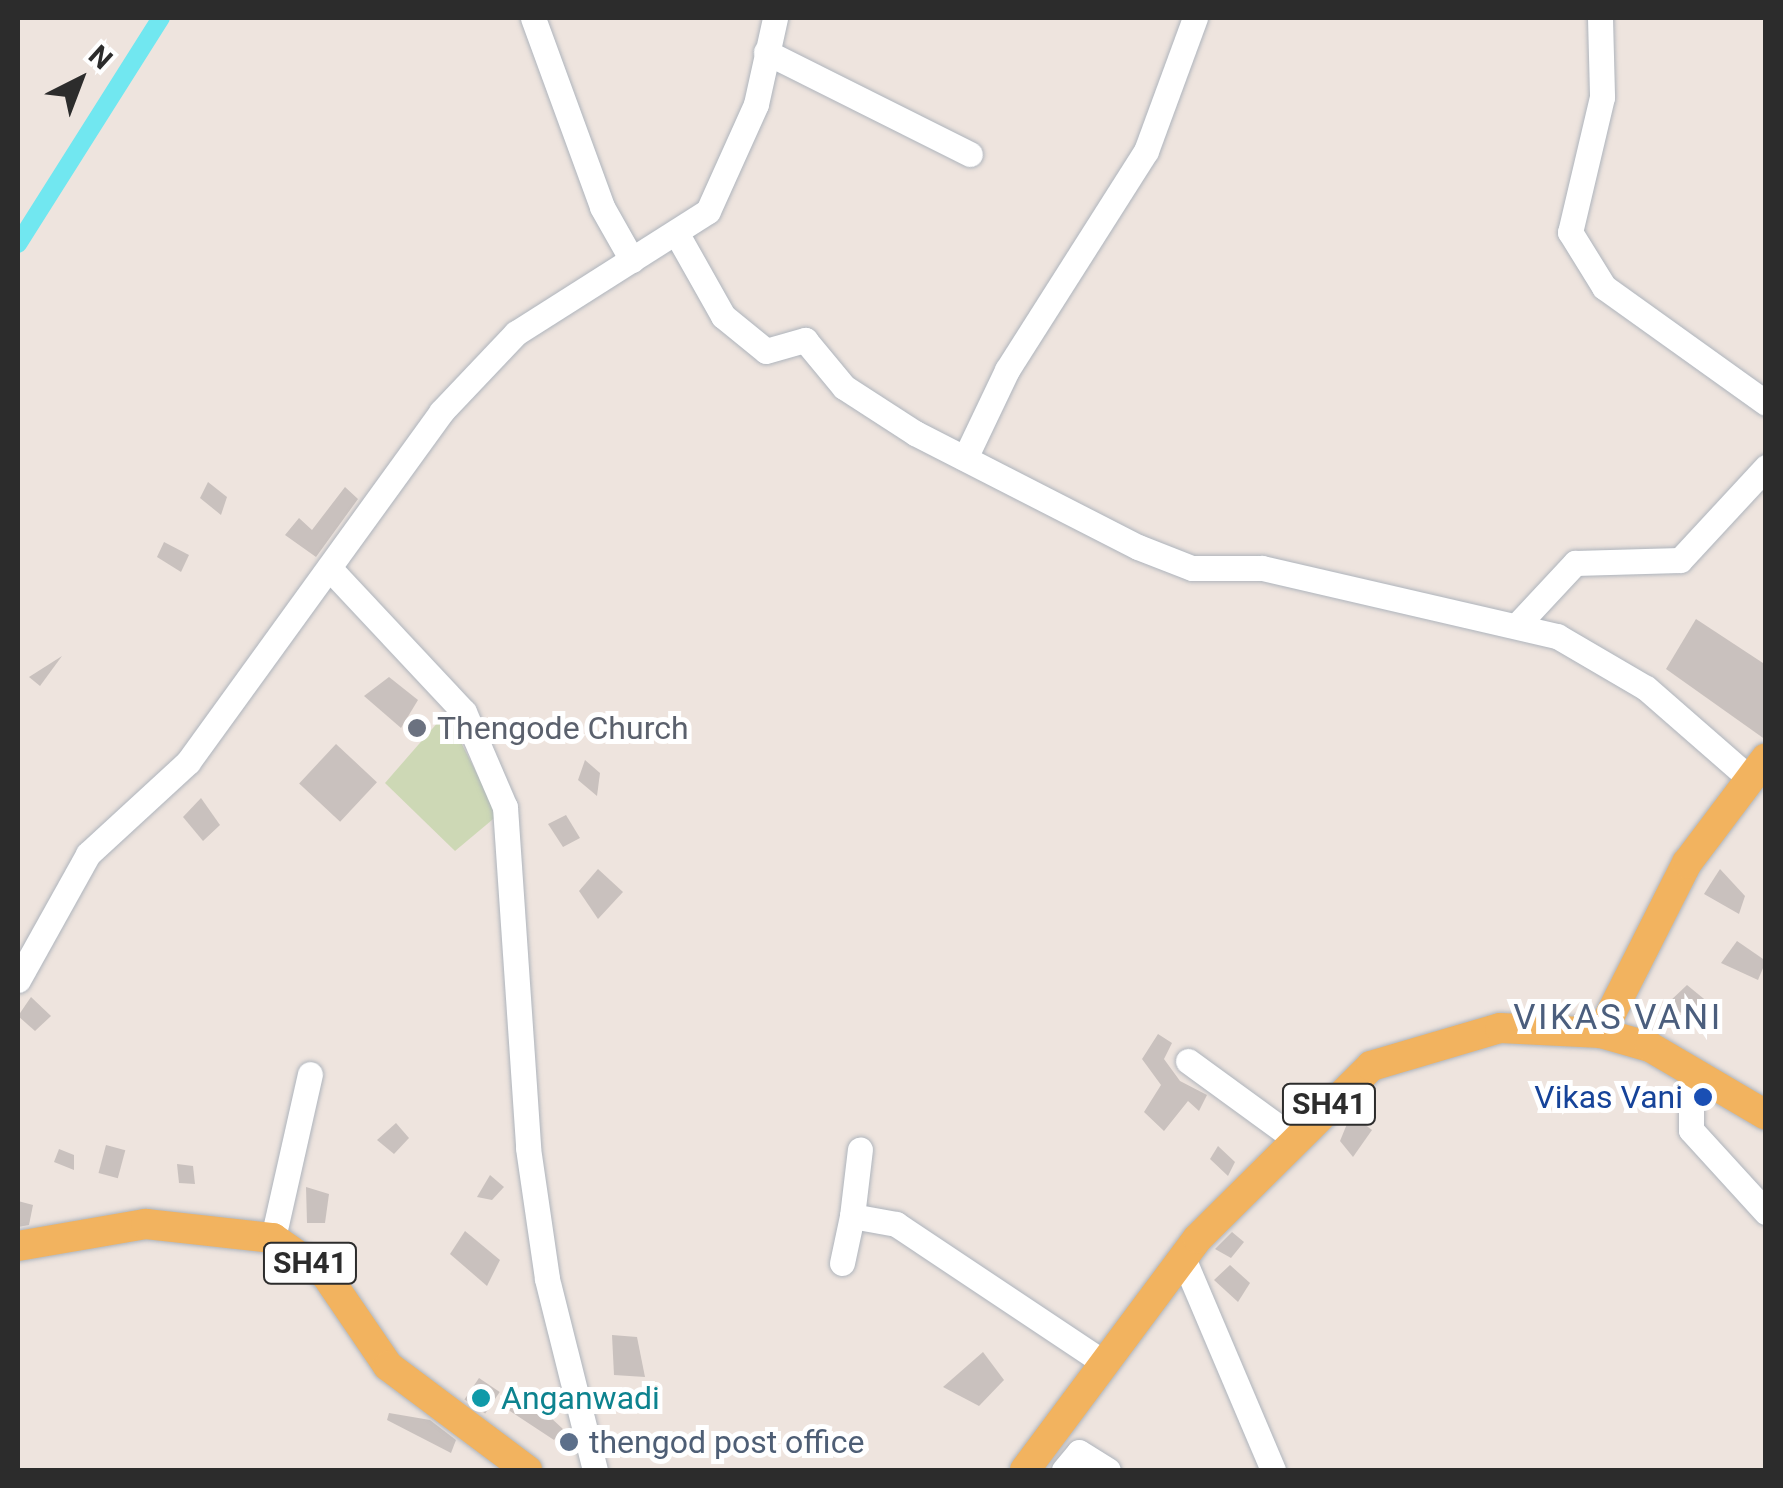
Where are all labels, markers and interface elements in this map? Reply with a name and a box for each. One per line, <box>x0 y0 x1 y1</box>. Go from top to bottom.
north arrow <box>30 30 130 130</box>
text: N <box>82 38 119 76</box>
place label: Thengode Church <box>437 709 689 747</box>
marker: Thengode Church <box>406 717 428 739</box>
district label: VIKAS VANI <box>1513 997 1723 1039</box>
place label: Vikas Vani <box>1534 1078 1683 1116</box>
road number: SH41 <box>1282 1079 1376 1129</box>
marker: Vikas Vani <box>1692 1086 1714 1108</box>
road number: SH41 <box>262 1238 358 1288</box>
place label: Anganwadi <box>501 1379 660 1417</box>
marker: Anganwadi <box>470 1387 492 1409</box>
place label: thengod post office <box>589 1423 864 1461</box>
marker: thengod post office <box>558 1431 580 1453</box>

